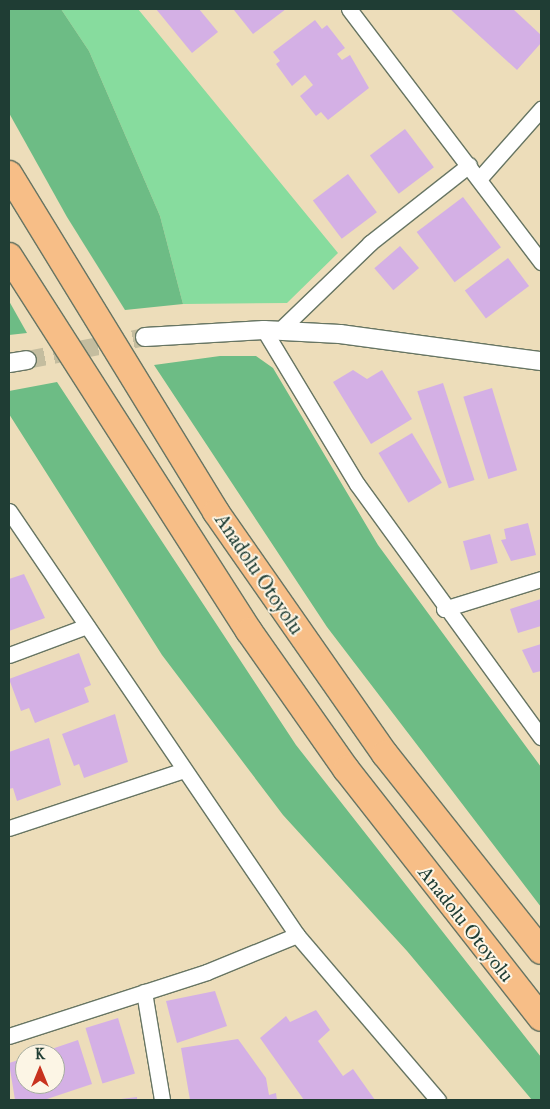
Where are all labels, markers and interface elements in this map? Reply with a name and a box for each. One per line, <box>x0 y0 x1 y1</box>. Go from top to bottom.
street label: Anadolu Otoyolu <box>210 509 308 639</box>
street label: Anadolu Otoyolu <box>413 861 519 987</box>
north arrow <box>15 1044 65 1094</box>
text: K <box>35 1046 45 1063</box>

